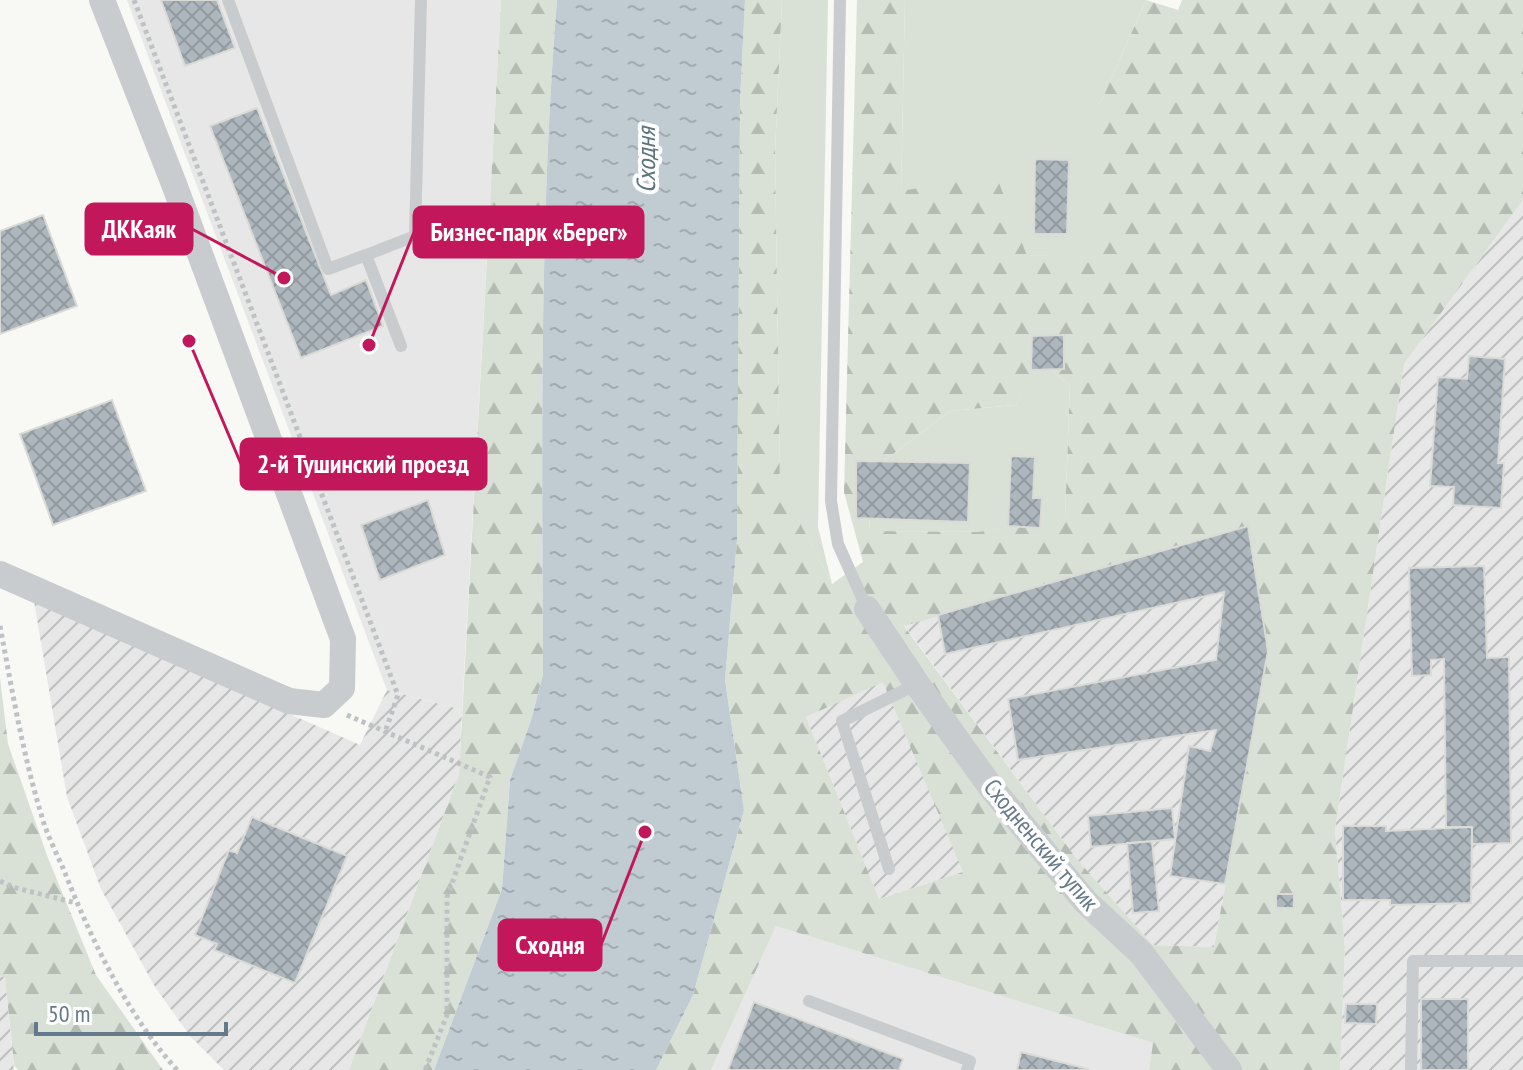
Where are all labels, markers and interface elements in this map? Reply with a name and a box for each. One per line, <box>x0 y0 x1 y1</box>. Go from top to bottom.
water label: Сходня <box>629 125 662 193</box>
callout: ДККаяк <box>86 204 192 254</box>
callout: Бизнес-парк «Берег» <box>414 207 643 257</box>
text: ДККаяк <box>102 212 176 245</box>
text: Бизнес-парк «Берег» <box>430 215 628 248</box>
callout: 2-й Тушинский проезд <box>241 439 486 489</box>
text: 2-й Тушинский проезд <box>257 447 470 480</box>
street label: Сходненский тупик <box>977 772 1106 917</box>
callout: Сходня <box>499 920 601 970</box>
text: Сходня <box>515 928 585 961</box>
scale bar <box>36 986 226 1036</box>
text: 50 m <box>48 998 90 1029</box>

